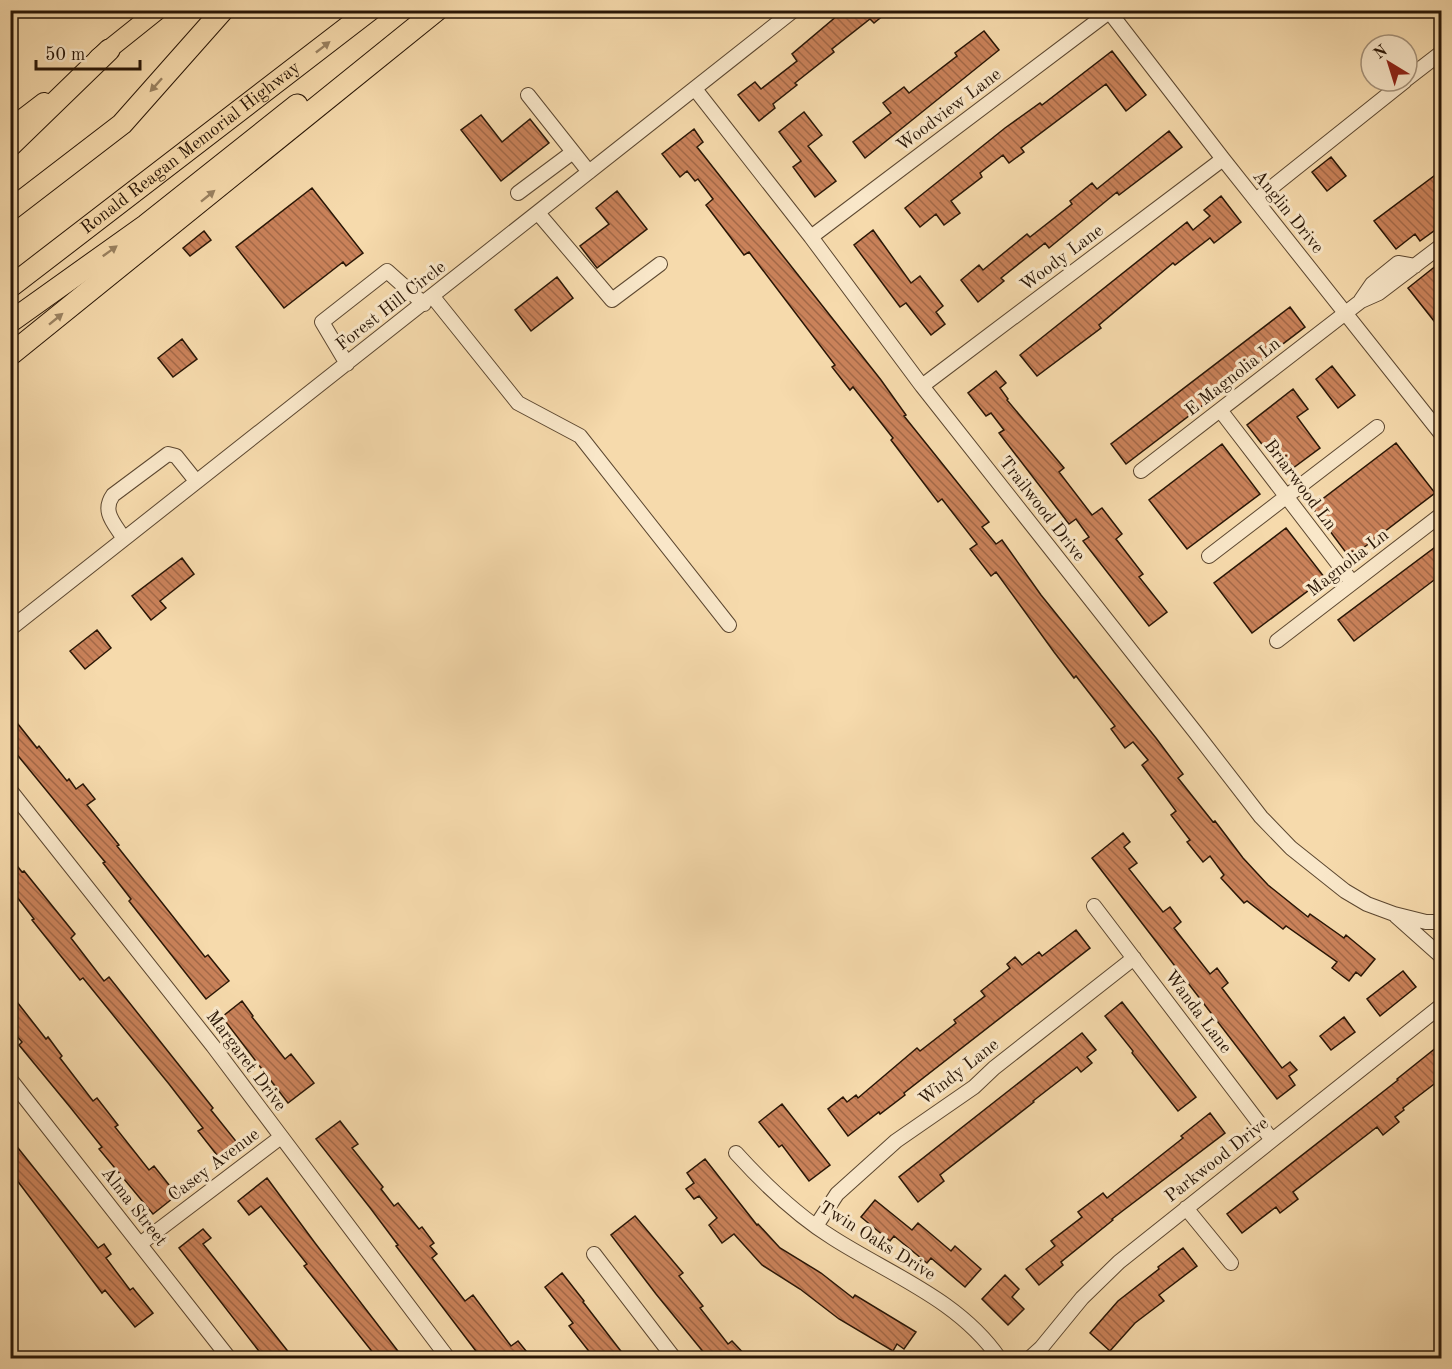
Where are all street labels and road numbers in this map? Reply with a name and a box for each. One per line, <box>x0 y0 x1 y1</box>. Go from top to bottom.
street label: Ronald Reagan Memorial Highway <box>78 58 304 238</box>
street label: Woodview Lane <box>894 65 1004 155</box>
street label: Anglin Drive <box>1249 167 1327 257</box>
street label: Woody Lane <box>1017 221 1107 295</box>
street label: Forest Hill Circle <box>333 258 449 354</box>
street label: E Magnolia Ln <box>1182 334 1284 420</box>
street label: Briarwood Ln <box>1260 436 1340 534</box>
street label: Trailwood Drive <box>996 453 1088 565</box>
street label: Magnolia Ln <box>1304 526 1392 600</box>
street label: Wanda Lane <box>1161 967 1235 1057</box>
street label: Margaret Drive <box>203 1008 289 1114</box>
street label: Windy Lane <box>916 1035 1002 1109</box>
street label: Parkwood Drive <box>1162 1114 1272 1206</box>
street label: Casey Avenue <box>165 1125 263 1205</box>
street label: Alma Street <box>98 1164 170 1250</box>
street label: Twin Oaks Drive <box>816 1198 938 1284</box>

